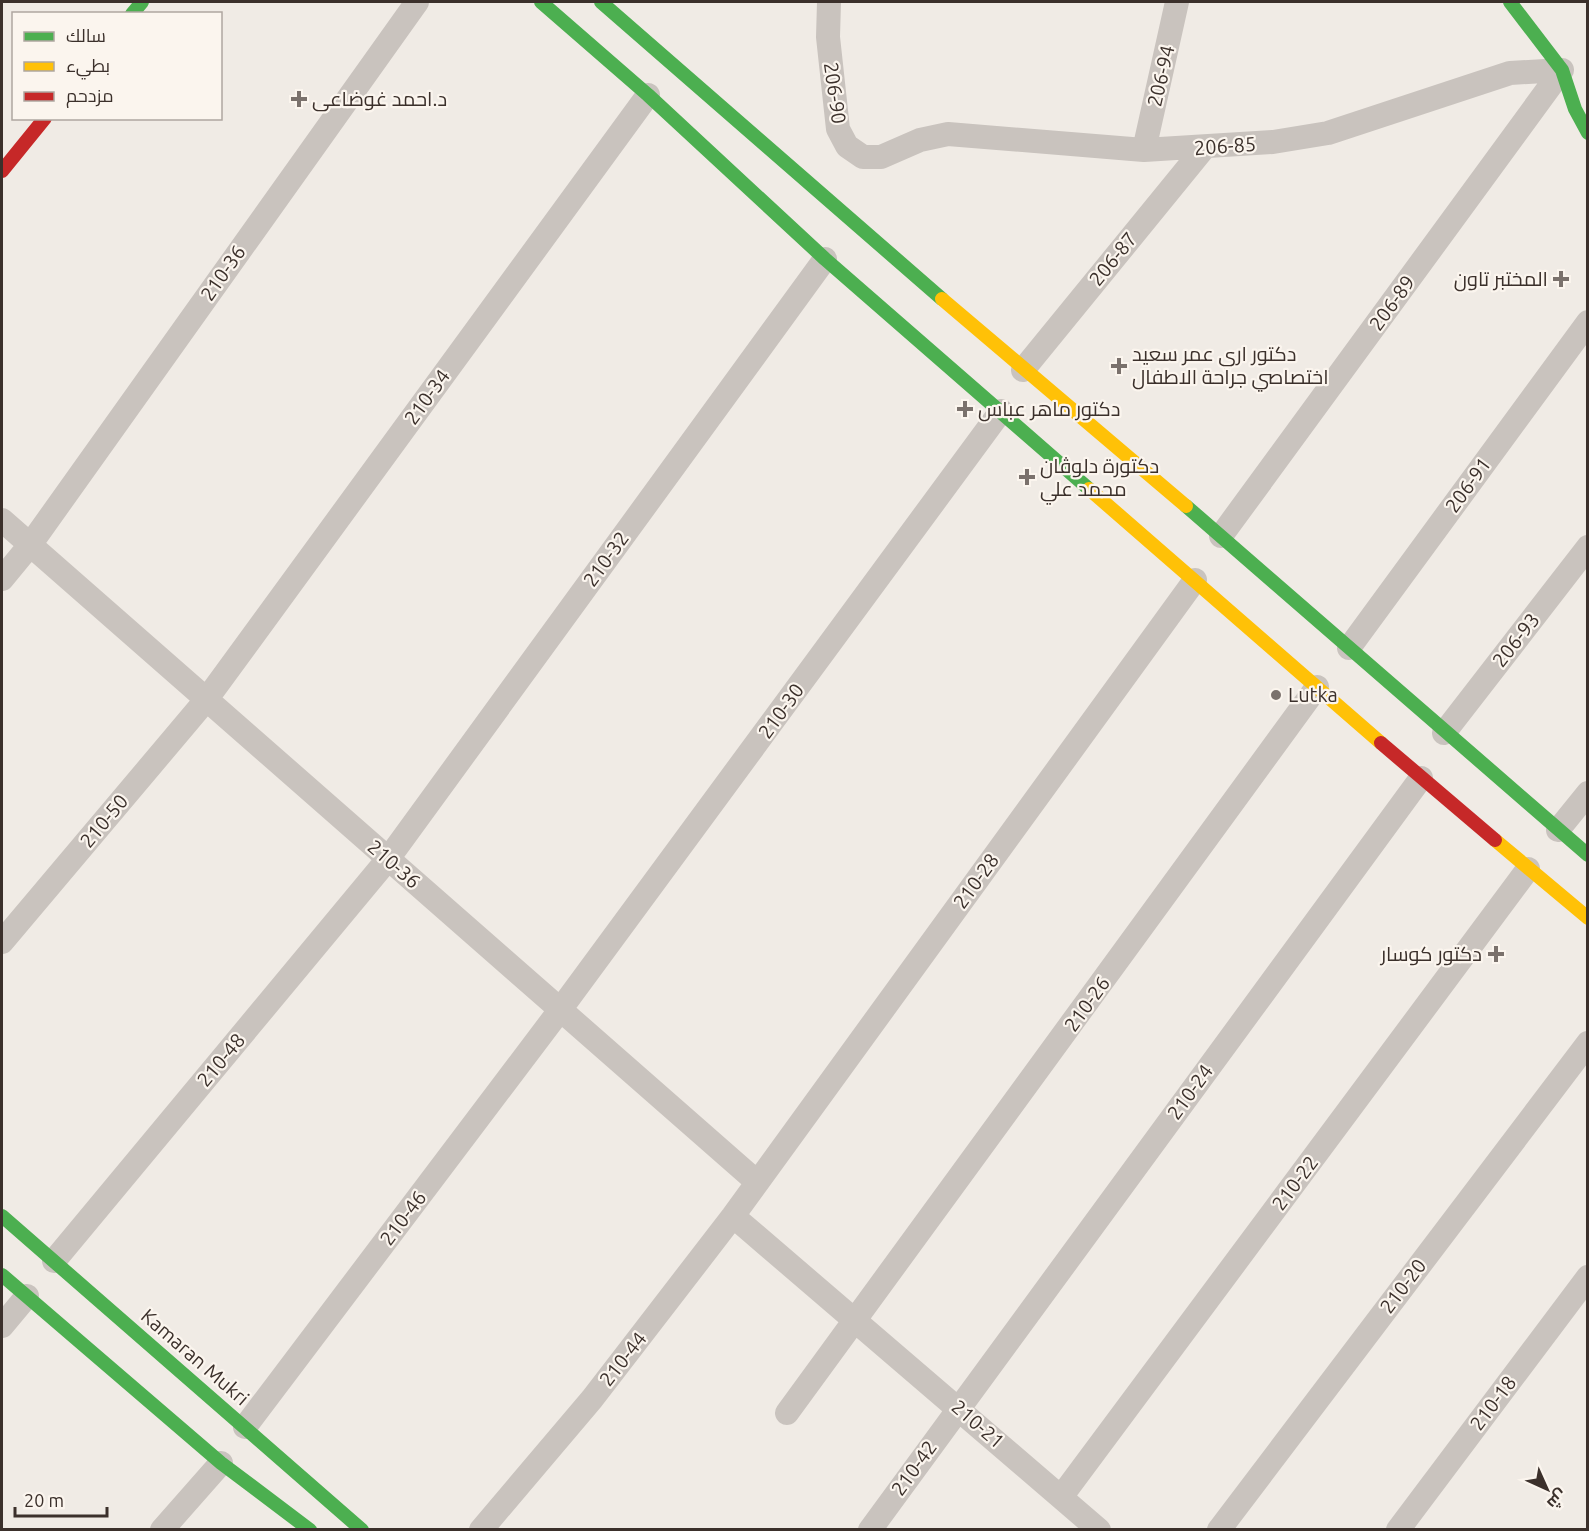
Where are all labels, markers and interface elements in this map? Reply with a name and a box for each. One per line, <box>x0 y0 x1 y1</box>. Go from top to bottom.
legend <box>12 12 222 120</box>
text: سالك <box>66 25 106 45</box>
street label: 206-94 <box>1142 43 1179 109</box>
text: بطيء <box>66 55 110 80</box>
street label: 206-90 <box>820 61 851 125</box>
text: مزدحم <box>66 85 114 108</box>
place label: د.احمد غوضاعی <box>312 87 447 112</box>
marker: د.احمد غوضاعی <box>290 90 308 108</box>
street label: 206-85 <box>1193 132 1257 159</box>
street label: 206-87 <box>1084 227 1141 290</box>
street label: 210-36 <box>195 241 250 305</box>
place label: المختبر تاون <box>1454 267 1548 292</box>
marker: المختبر تاون <box>1552 270 1570 288</box>
street label: 206-89 <box>1364 271 1419 335</box>
place label: دكتور اري عمر سعيد اختصاصي جراحة الاطفال <box>1132 342 1329 392</box>
marker: دكتور اري عمر سعيد اختصاصي جراحة الاطفال <box>1110 357 1128 375</box>
street label: 210-34 <box>399 365 454 429</box>
place label: دكتور ماهر عباس <box>978 397 1121 422</box>
marker: دكتور ماهر عباس <box>956 400 974 418</box>
street label: 206-91 <box>1440 453 1495 517</box>
place label: دكتورة دلوڤان محمد علي <box>1040 454 1159 505</box>
marker: دكتورة دلوڤان محمد علي <box>1018 468 1036 486</box>
street label: 210-32 <box>578 527 633 591</box>
street label: 206-93 <box>1487 608 1544 671</box>
street label: 210-30 <box>753 679 808 743</box>
place label: Lutka <box>1288 683 1338 706</box>
marker: Lutka <box>1269 688 1283 702</box>
street label: 210-50 <box>75 789 132 852</box>
street label: 210-36 <box>363 835 425 893</box>
street label: 210-28 <box>948 849 1003 913</box>
place label: دكتور كوسار <box>1380 942 1482 966</box>
marker: دكتور كوسار <box>1487 945 1505 963</box>
street label: 210-26 <box>1059 972 1114 1036</box>
street label: 210-48 <box>192 1028 249 1091</box>
street label: 210-24 <box>1162 1060 1217 1124</box>
street label: 210-22 <box>1267 1151 1322 1214</box>
street label: 210-46 <box>375 1186 430 1249</box>
street label: 210-20 <box>1375 1254 1430 1317</box>
street label: Kamaran Mukri <box>137 1304 254 1410</box>
street label: 210-44 <box>594 1327 651 1390</box>
street label: 210-18 <box>1465 1371 1520 1434</box>
street label: 210-21 <box>947 1395 1009 1453</box>
street label: 210-42 <box>886 1436 941 1500</box>
north arrow <box>1517 1459 1577 1519</box>
scale bar <box>15 1480 106 1518</box>
text: ش <box>1543 1485 1571 1513</box>
text: 20 m <box>24 1490 64 1510</box>

